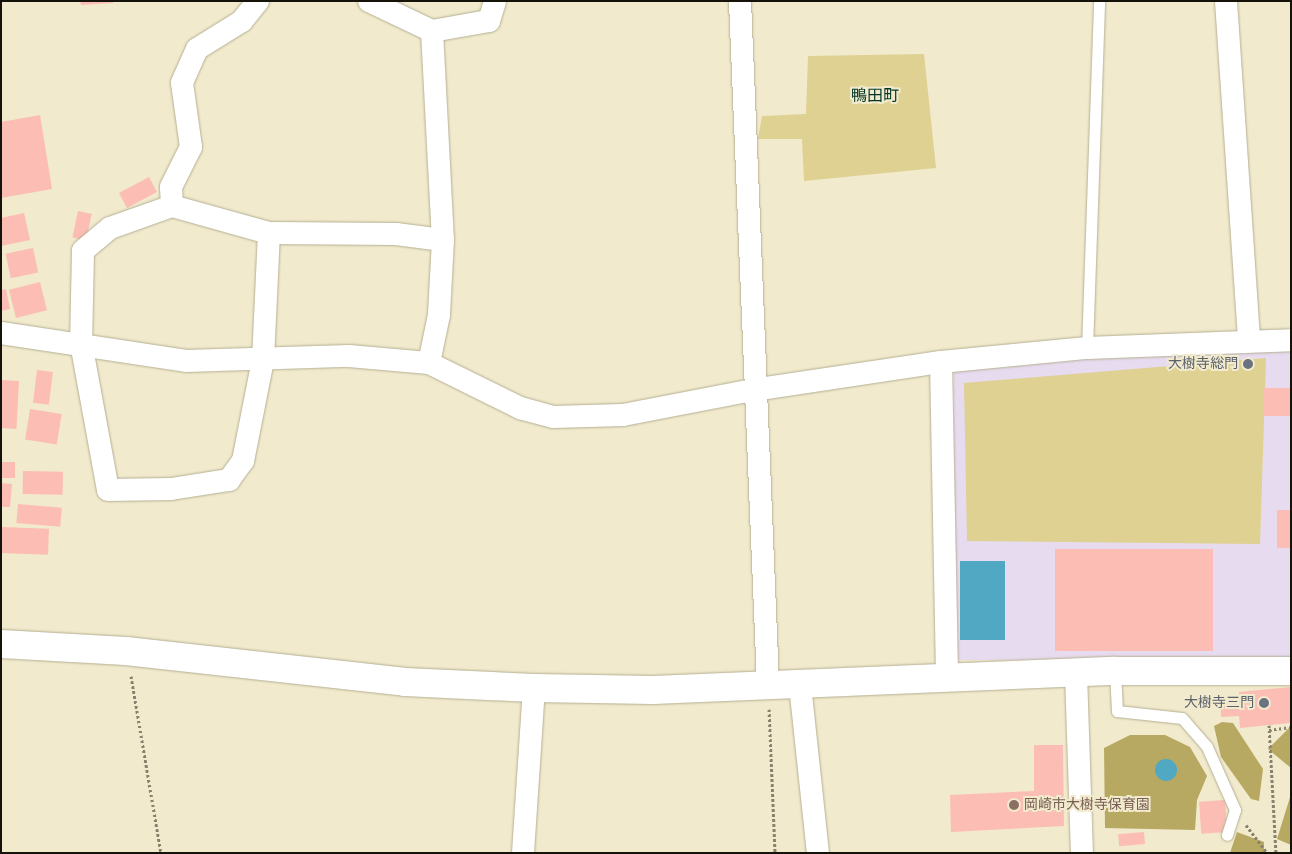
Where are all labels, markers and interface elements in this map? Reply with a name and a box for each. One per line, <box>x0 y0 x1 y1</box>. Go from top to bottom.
district label: 鴨田町 <box>851 86 899 106</box>
place label: 大樹寺総門 <box>1168 356 1238 372</box>
marker: 大樹寺総門 <box>1242 358 1254 370</box>
place label: 大樹寺三門 <box>1184 695 1254 711</box>
marker: 大樹寺三門 <box>1258 697 1270 709</box>
place label: 岡崎市大樹寺保育園 <box>1024 797 1150 813</box>
marker: 岡崎市大樹寺保育園 <box>1008 799 1020 811</box>

